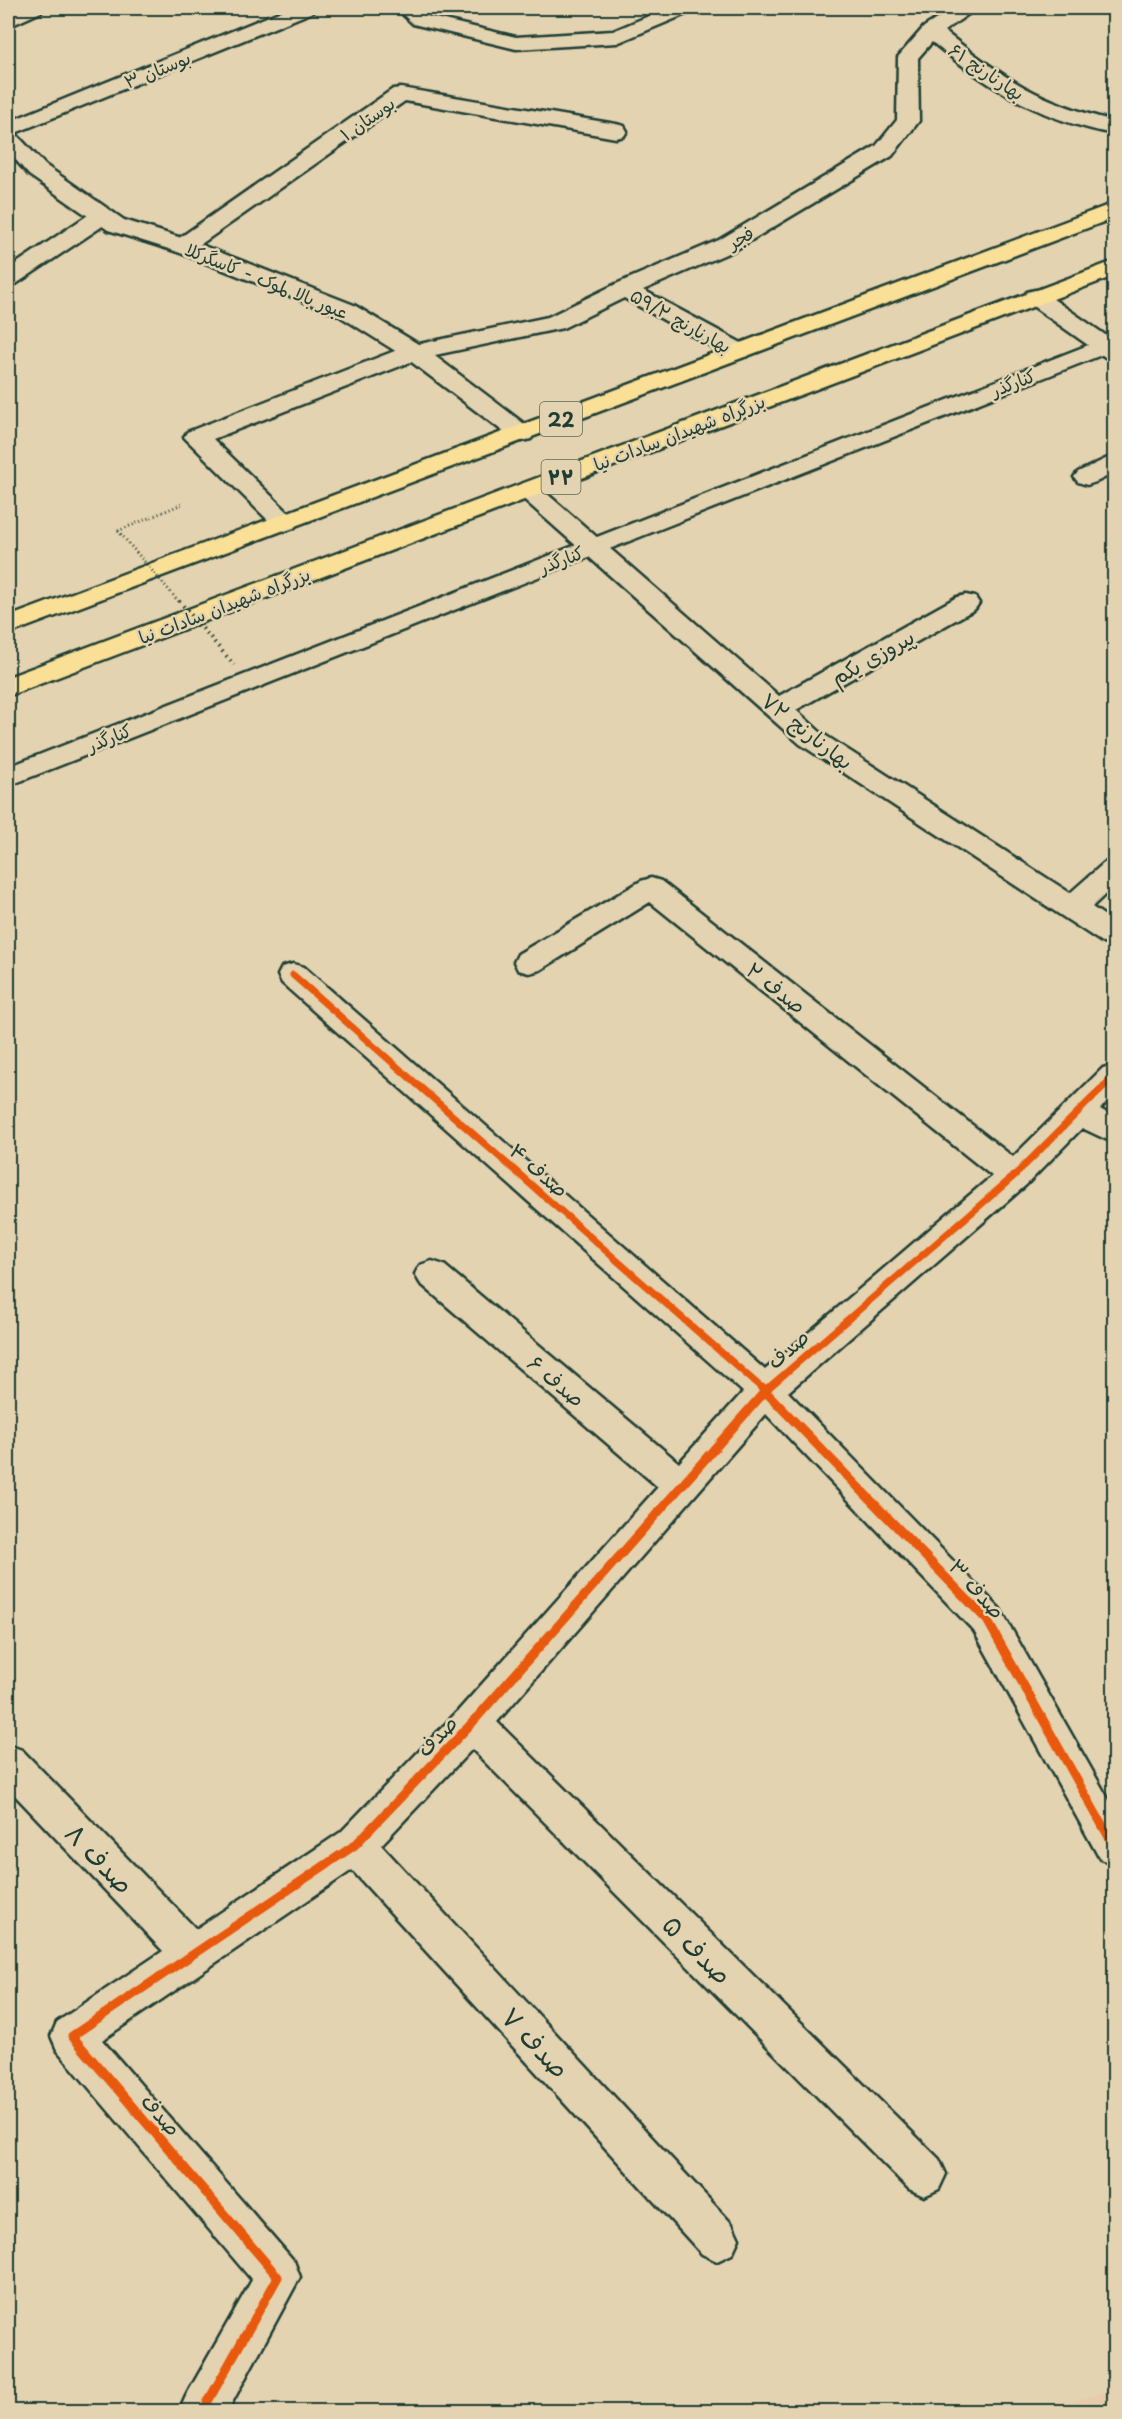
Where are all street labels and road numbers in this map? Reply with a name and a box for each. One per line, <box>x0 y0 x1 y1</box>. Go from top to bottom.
street label: بهارنارنج ۶۱ <box>944 36 1030 106</box>
street label: بوستان ۳ <box>120 43 194 95</box>
street label: بوستان ۱ <box>334 89 400 147</box>
street label: فجر <box>720 219 758 256</box>
street label: عبور بالا لموک - کاسگرکلا <box>181 235 353 325</box>
street label: بهارنارنج ۵۹/۲ <box>625 281 737 359</box>
street label: کنارگذر <box>985 361 1040 404</box>
street label: بزرگراه شهیدان سادات نیا <box>589 387 769 477</box>
road number: 22 <box>540 402 582 436</box>
road number: ۲۲ <box>542 460 580 494</box>
street label: کنارگذر <box>533 538 588 581</box>
street label: بزرگراه شهیدان سادات نیا <box>134 560 314 650</box>
street label: پیروزی یکم <box>824 620 921 694</box>
street label: بهارنارنج ۷۲ <box>755 684 861 776</box>
street label: کنارگذر <box>81 716 136 759</box>
street label: صدف ۲ <box>740 953 814 1021</box>
street label: صدف ۴ <box>503 1134 577 1204</box>
street label: صدف <box>759 1320 815 1376</box>
street label: صدف ۶ <box>521 1346 593 1414</box>
street label: صدف ۳ <box>942 1551 1014 1625</box>
street label: صدف <box>408 1707 464 1763</box>
street label: صدف ۸ <box>56 1814 144 1902</box>
street label: صدف ۵ <box>654 1905 742 1993</box>
street label: صدف ۷ <box>493 1998 579 2086</box>
street label: صدف <box>134 2086 190 2142</box>

